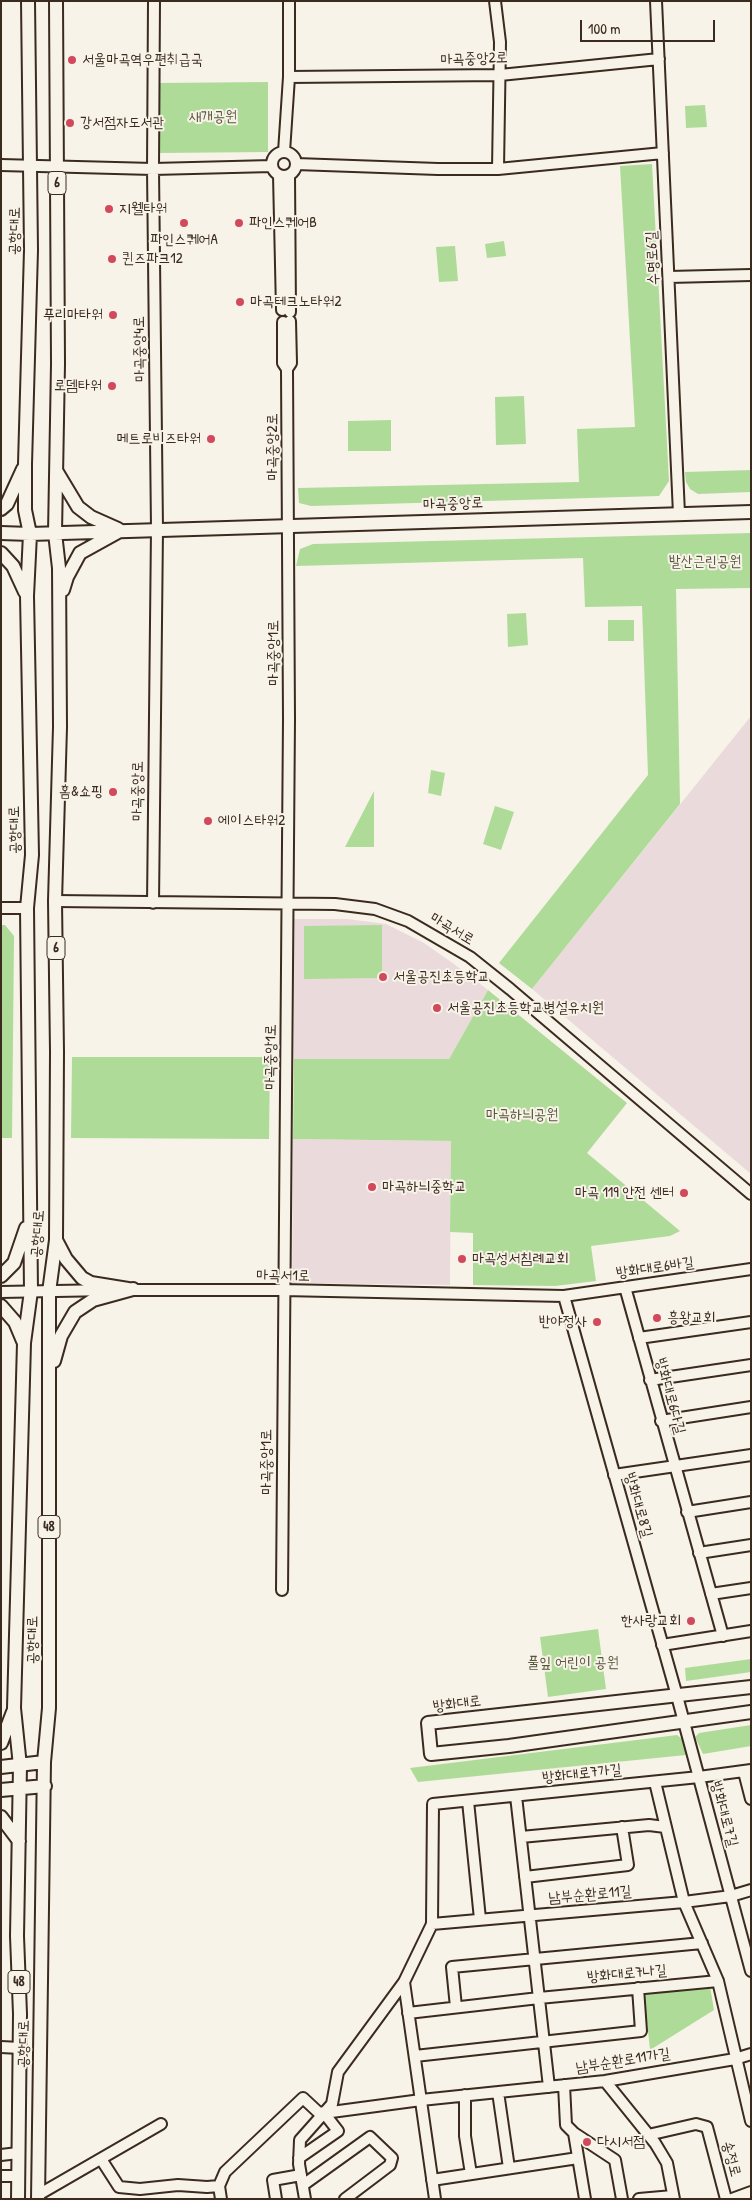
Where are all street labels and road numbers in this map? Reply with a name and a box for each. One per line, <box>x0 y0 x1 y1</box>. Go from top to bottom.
street label: 마곡중앙2로 <box>440 49 508 69</box>
road number: 6 <box>48 172 66 194</box>
street label: 공항대로 <box>6 207 24 255</box>
street label: 수명로6길 <box>643 230 663 286</box>
street label: 마곡중앙4로 <box>130 316 150 382</box>
street label: 마곡중앙2로 <box>264 413 282 481</box>
street label: 마곡중앙로 <box>423 494 483 514</box>
street label: 마곡중앙1로 <box>265 620 283 686</box>
street label: 마곡중앙로 <box>128 761 148 821</box>
street label: 공항대로 <box>6 806 24 854</box>
street label: 마곡서로 <box>427 909 477 949</box>
road number: 6 <box>47 936 65 960</box>
street label: 마곡중앙1로 <box>261 1024 281 1090</box>
street label: 공항대로 <box>27 1209 49 1259</box>
street label: 방화대로6바길 <box>615 1254 695 1282</box>
street label: 마곡서1로 <box>256 1267 310 1285</box>
street label: 방화대로6다길 <box>651 1356 689 1436</box>
street label: 마곡중앙1로 <box>258 1429 276 1495</box>
street label: 방화대로8길 <box>620 1470 656 1540</box>
road number: 48 <box>38 1515 60 1538</box>
street label: 공항대로 <box>24 1616 42 1664</box>
street label: 방화대로 <box>432 1692 482 1716</box>
street label: 방화대로7가길 <box>541 1761 623 1787</box>
street label: 방화대로7길 <box>707 1779 741 1849</box>
street label: 남부순환로11길 <box>548 1882 632 1908</box>
street label: 방화대로7나길 <box>586 1962 668 1986</box>
road number: 48 <box>8 1970 30 1994</box>
street label: 공항대로 <box>15 2020 33 2068</box>
street label: 남부순환로11가길 <box>574 2045 672 2077</box>
street label: 송정로 <box>718 2139 744 2179</box>

